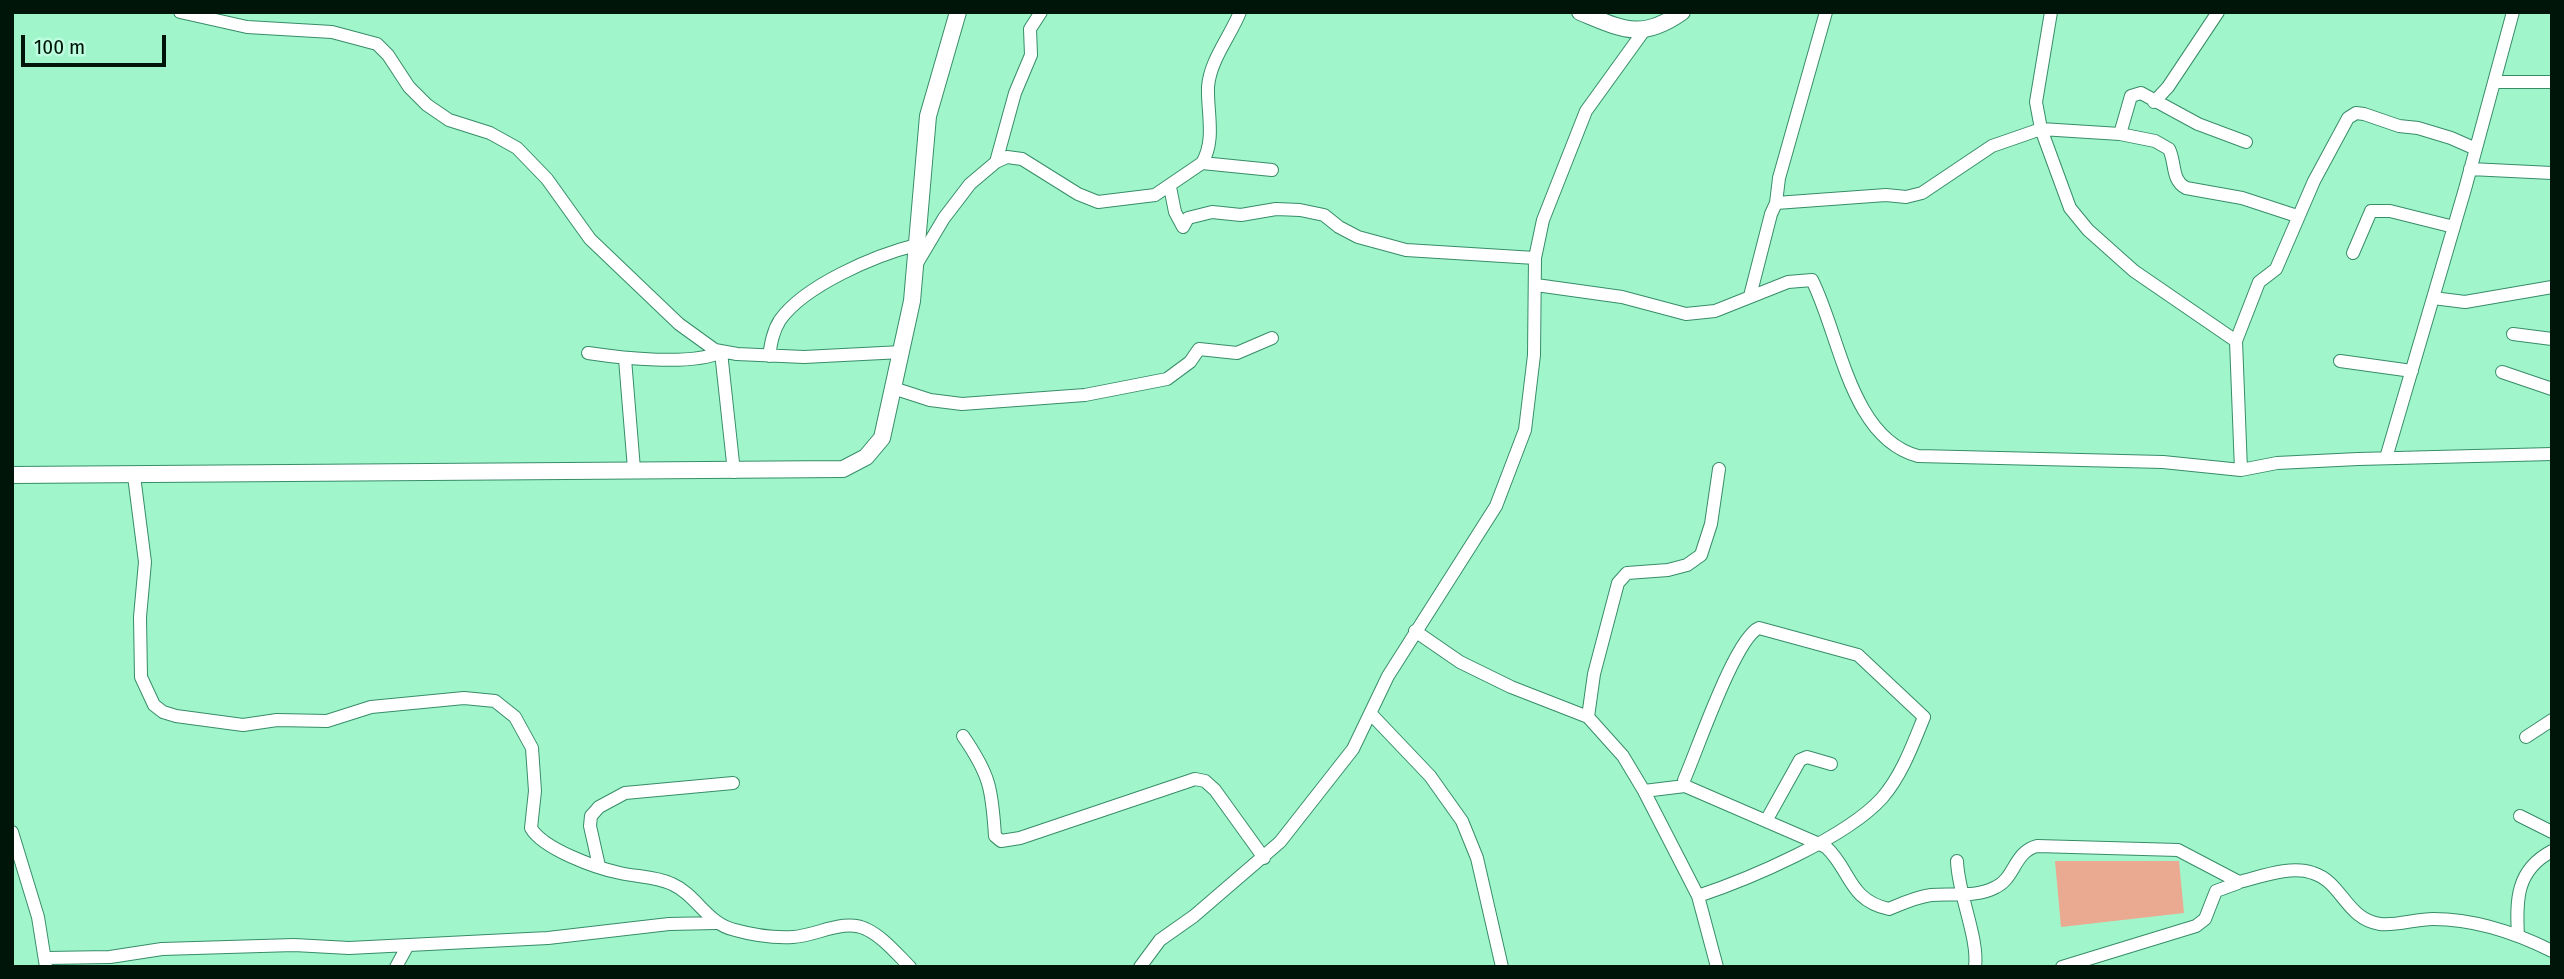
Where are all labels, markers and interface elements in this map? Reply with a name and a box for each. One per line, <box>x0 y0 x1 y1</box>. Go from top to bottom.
scale bar <box>24 21 170 65</box>
text: 100 m <box>34 34 85 60</box>

